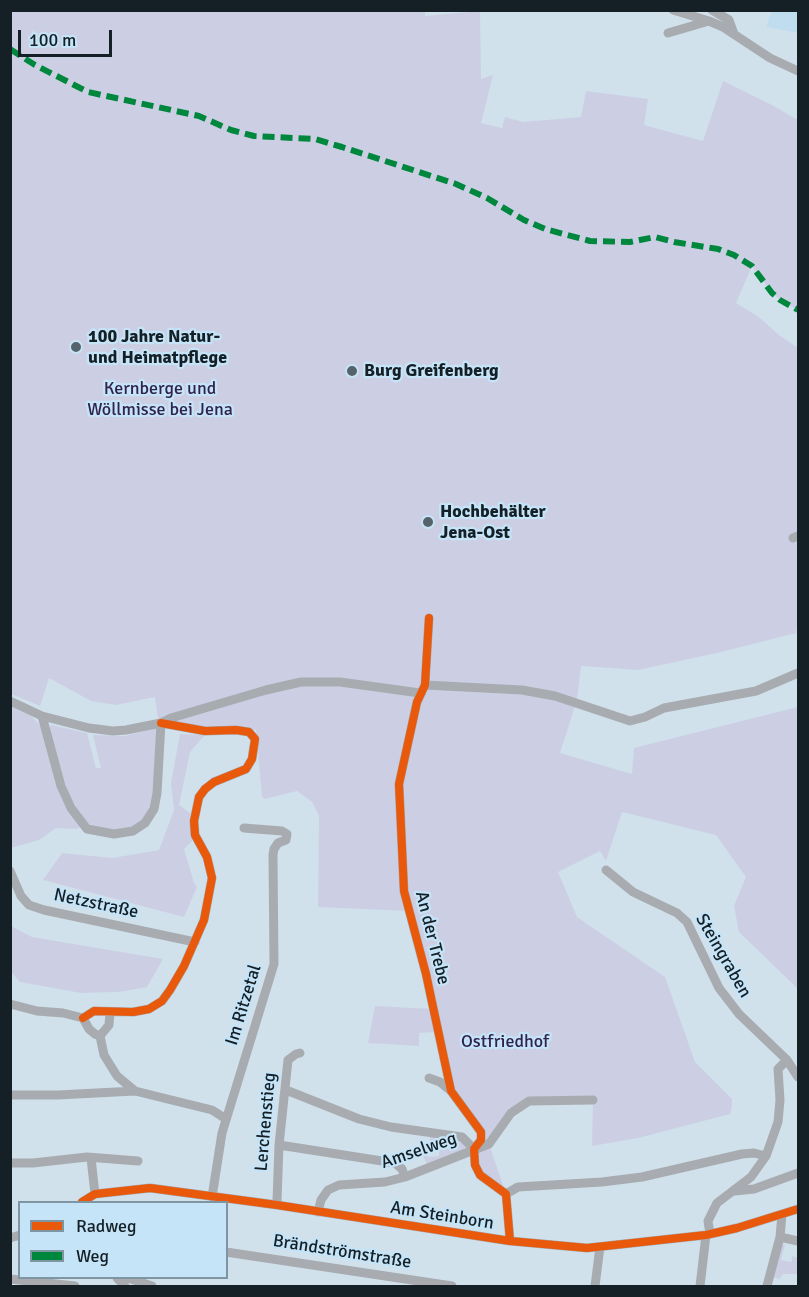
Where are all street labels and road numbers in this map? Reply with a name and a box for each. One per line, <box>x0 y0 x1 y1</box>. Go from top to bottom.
street label: Netzstraße <box>52 885 140 923</box>
street label: An der Trebe <box>410 889 454 987</box>
street label: Steingraben <box>690 910 756 1002</box>
street label: Im Ritzetal <box>222 962 266 1048</box>
street label: Lerchenstieg <box>251 1072 281 1172</box>
street label: Amselweg <box>378 1128 460 1174</box>
street label: Am Steinborn <box>389 1197 495 1235</box>
street label: Brändströmstraße <box>271 1230 413 1274</box>

